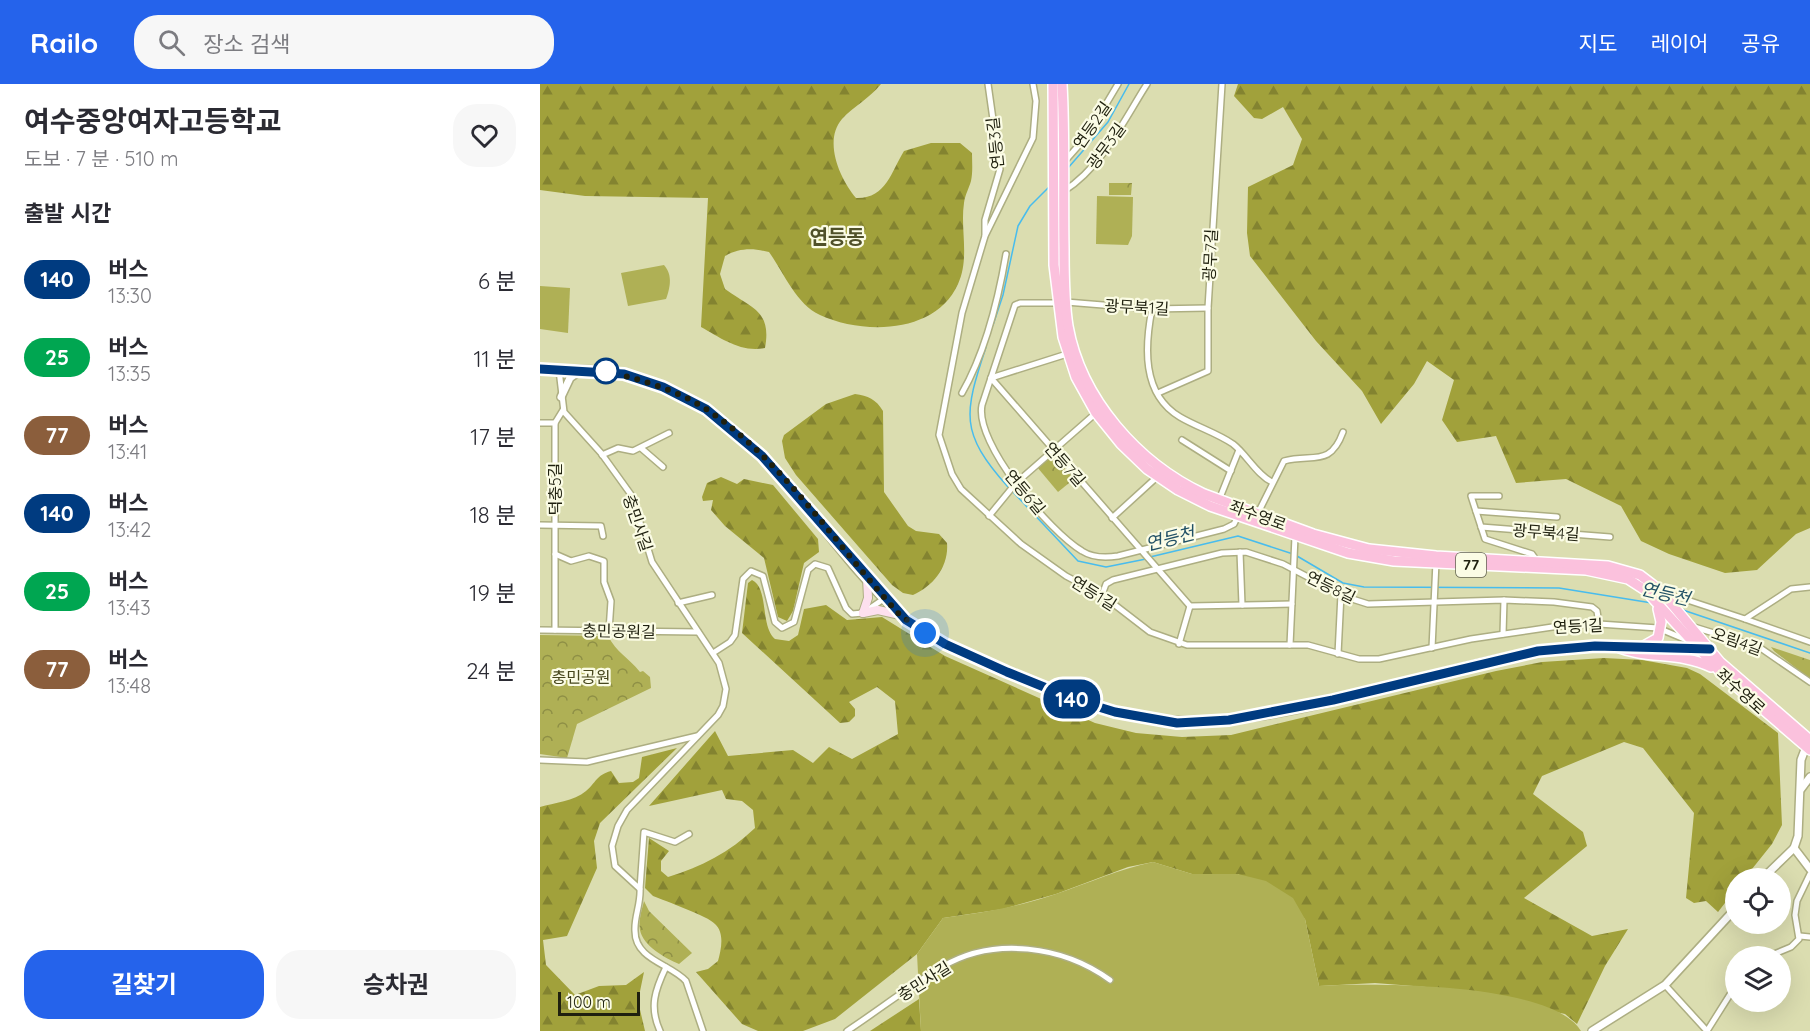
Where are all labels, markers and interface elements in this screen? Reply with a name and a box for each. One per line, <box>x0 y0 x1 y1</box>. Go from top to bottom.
search box <box>134 15 554 69</box>
text: Railo <box>30 25 98 60</box>
icon: search <box>155 26 188 59</box>
text: 장소 검색 <box>203 30 290 58</box>
text: 지도 <box>1579 30 1617 56</box>
text: 레이어 <box>1650 30 1708 56</box>
text: 공유 <box>1741 30 1780 56</box>
street label: 연등2길 <box>1069 98 1115 152</box>
text: 여수중앙여자고등학교 <box>24 103 282 138</box>
button: heart <box>453 104 516 167</box>
street label: 연등3길 <box>982 116 1008 170</box>
street label: 광무3길 <box>1082 119 1130 173</box>
text: 도보 · 7 분 · 510 m <box>24 146 178 171</box>
text: 출발 시간 <box>24 199 111 227</box>
district label: 연등동 <box>809 224 865 249</box>
street label: 광무7길 <box>1199 228 1221 282</box>
text: 버스 <box>108 255 148 283</box>
text: 140 <box>40 266 74 292</box>
text: 6 분 <box>478 267 516 295</box>
text: 13:30 <box>108 283 152 308</box>
street label: 광무북1길 <box>1104 295 1170 319</box>
text: 버스 <box>108 333 148 361</box>
text: 25 <box>45 344 69 370</box>
text: 11 분 <box>473 345 516 373</box>
unlabelled marker <box>593 358 619 384</box>
text: 13:35 <box>108 361 151 386</box>
text: 버스 <box>108 411 148 439</box>
text: 77 <box>45 422 69 448</box>
text: 17 분 <box>470 423 516 451</box>
street label: 연등7길 <box>1040 438 1090 490</box>
text: 13:41 <box>108 439 147 464</box>
street label: 덕충5길 <box>545 463 565 515</box>
street label: 연등6길 <box>1000 465 1050 519</box>
text: 버스 <box>108 489 148 517</box>
street label: 충민사길 <box>619 492 657 554</box>
street label: 좌수영로 <box>1227 496 1289 535</box>
text: 140 <box>40 500 74 526</box>
text: 18 분 <box>470 501 516 529</box>
text: 13:42 <box>108 517 151 542</box>
street label: 광무북4길 <box>1512 520 1580 544</box>
water label: 연등천 <box>1143 521 1199 556</box>
road number: 77 <box>1456 553 1486 577</box>
street label: 연등8길 <box>1303 566 1359 608</box>
text: 버스 <box>108 567 148 595</box>
street label: 연등1길 <box>1067 571 1121 615</box>
water label: 연등천 <box>1638 577 1694 611</box>
text: 25 <box>45 578 69 604</box>
text: 19 분 <box>469 579 516 607</box>
text: 13:43 <box>108 595 151 620</box>
street label: 연등1길 <box>1552 615 1604 637</box>
your location <box>910 618 940 648</box>
street label: 충민공원길 <box>582 620 656 642</box>
street label: 오림4길 <box>1709 623 1765 659</box>
text: 버스 <box>108 645 148 673</box>
text: 77 <box>45 656 69 682</box>
text: 24 분 <box>466 657 516 685</box>
street label: 좌수영로 <box>1712 664 1770 718</box>
park label: 충민공원 <box>552 667 610 687</box>
text: 13:48 <box>108 673 151 698</box>
line badge: 140 <box>1038 680 1106 718</box>
text: 140 <box>1055 686 1089 712</box>
map controls <box>1725 868 1791 1012</box>
button: locate <box>1725 868 1791 934</box>
button: layers <box>1725 946 1791 1012</box>
button: 길찾기 <box>24 950 264 1019</box>
button: 승차권 <box>276 950 516 1019</box>
street label: 충민사길 <box>894 957 954 1005</box>
scale bar <box>558 989 640 1016</box>
text: 100 m <box>567 992 611 1012</box>

